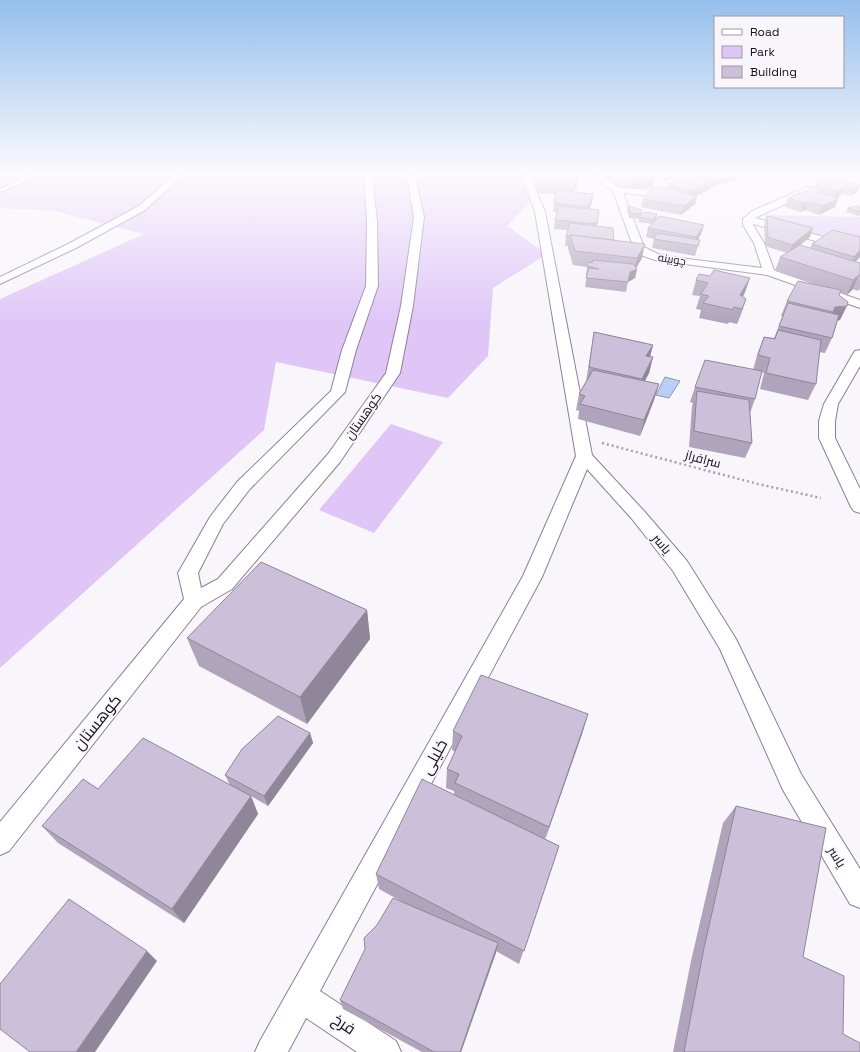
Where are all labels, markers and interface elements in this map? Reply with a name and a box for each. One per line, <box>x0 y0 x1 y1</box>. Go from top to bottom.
legend <box>714 16 844 88</box>
text: Road <box>750 24 779 40</box>
text: Park <box>750 44 775 60</box>
text: Building <box>750 64 797 80</box>
street label: چوبینه <box>657 250 687 268</box>
street label: کوهستان <box>341 389 385 443</box>
street label: سرافراز <box>682 446 723 472</box>
street label: یاسر <box>648 529 676 558</box>
street label: کوهستان <box>68 690 126 754</box>
street label: خلیلی <box>416 735 452 779</box>
street label: یاسر <box>824 842 850 871</box>
street label: فرخ <box>328 1009 360 1040</box>

